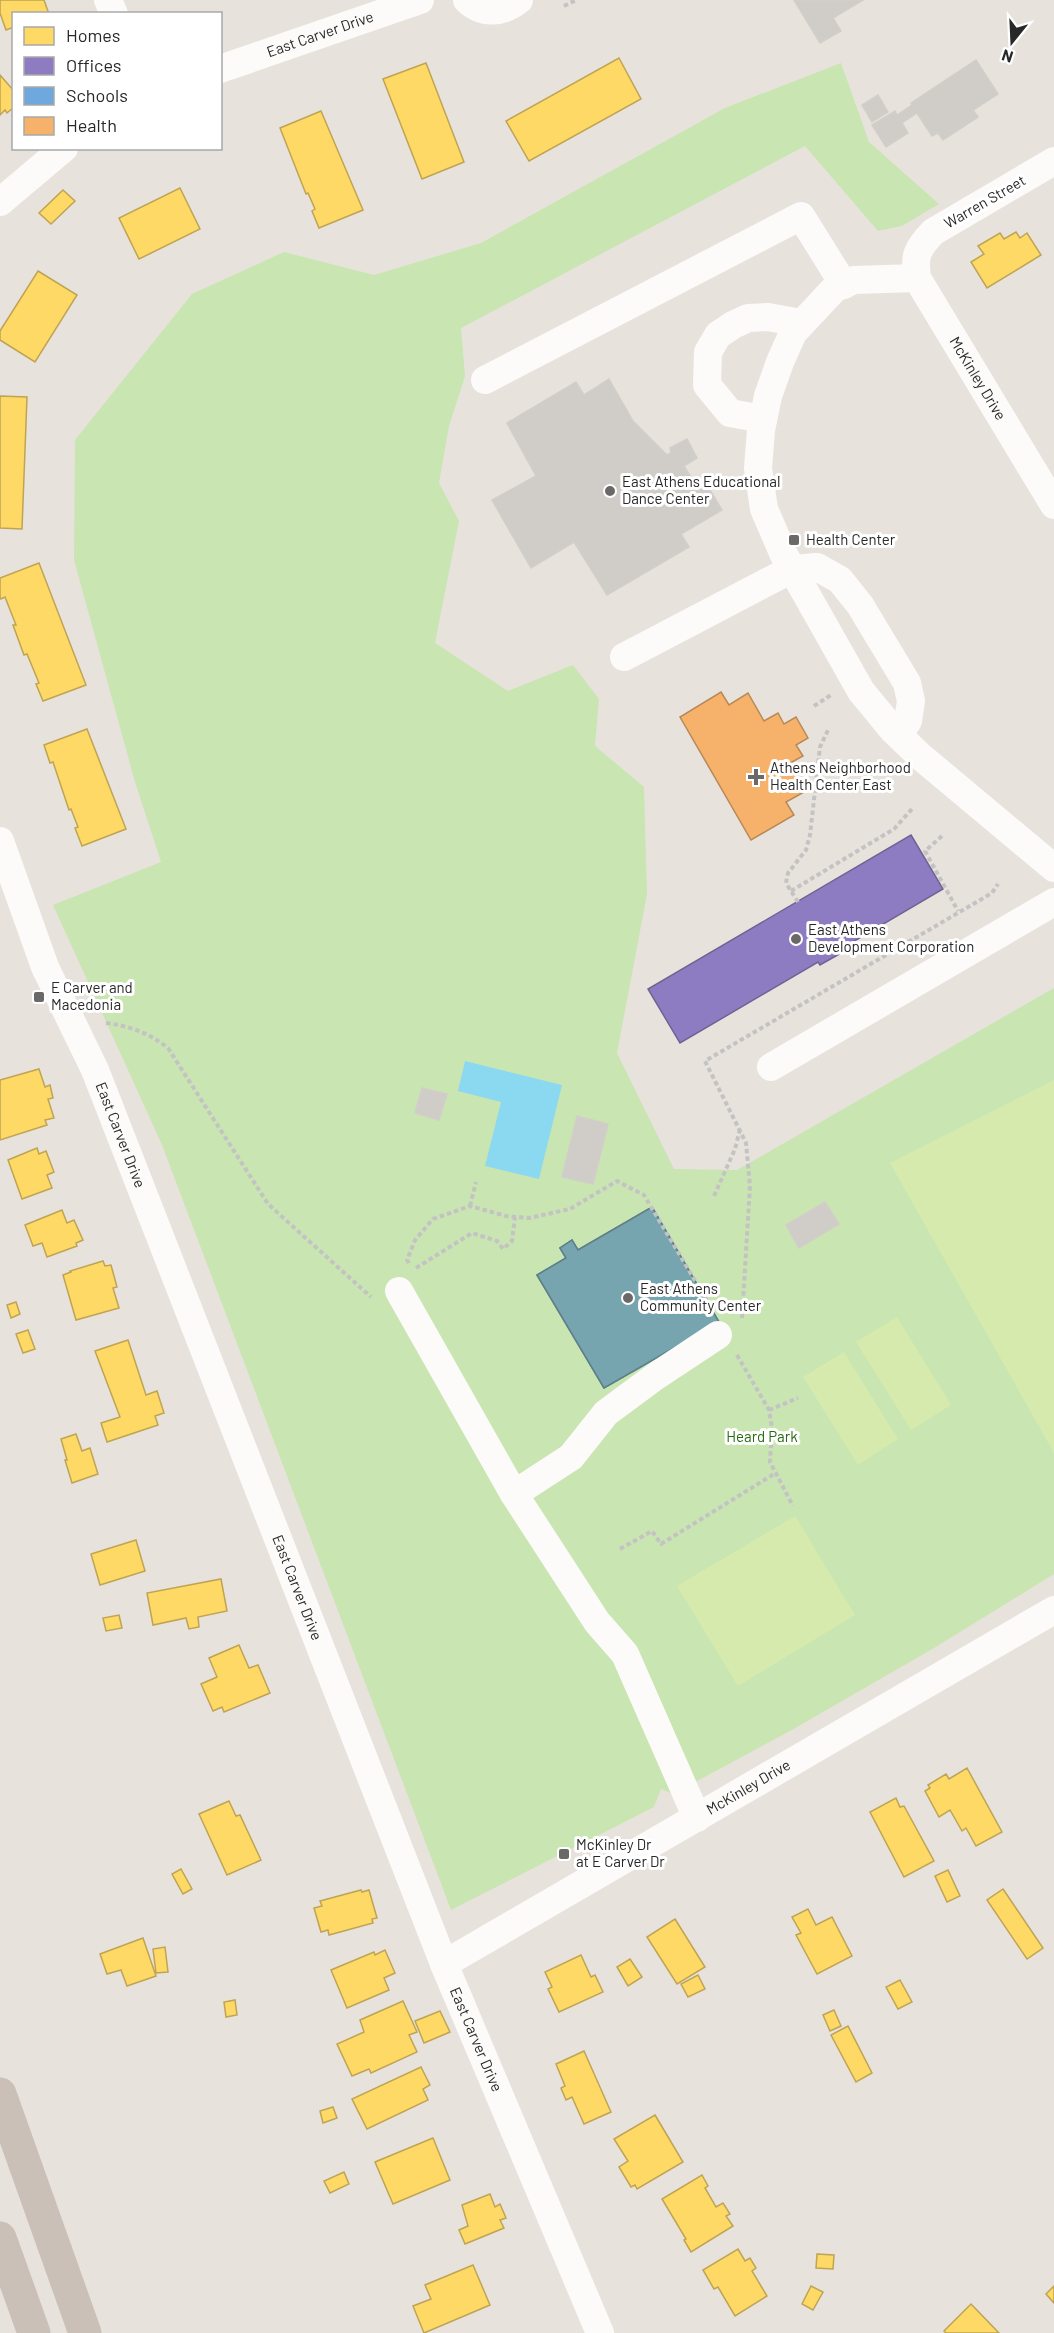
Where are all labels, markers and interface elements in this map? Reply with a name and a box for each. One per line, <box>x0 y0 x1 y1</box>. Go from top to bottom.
street label: East Carver Drive <box>264 7 376 60</box>
legend <box>12 12 222 150</box>
north arrow <box>982 12 1042 72</box>
text: Homes <box>66 24 120 46</box>
text: N <box>999 46 1015 67</box>
text: Offices <box>66 54 122 76</box>
text: Schools <box>66 84 128 106</box>
text: Health <box>66 114 117 136</box>
street label: Warren Street <box>941 171 1028 232</box>
street label: McKinley Drive <box>946 333 1011 423</box>
place label: East Athens Educational Dance Center <box>622 472 780 507</box>
marker: East Athens Educational Dance Center <box>603 484 617 498</box>
place label: Health Center <box>806 530 896 548</box>
marker: Health Center <box>787 533 801 547</box>
place label: Athens Neighborhood Health Center East <box>770 758 911 793</box>
marker: Athens Neighborhood Health Center East <box>747 768 765 786</box>
place label: East Athens Development Corporation <box>808 920 974 955</box>
marker: East Athens Development Corporation <box>789 932 803 946</box>
place label: E Carver and Macedonia <box>51 978 133 1013</box>
marker: E Carver and Macedonia <box>32 990 46 1004</box>
street label: East Carver Drive <box>93 1079 150 1190</box>
place label: East Athens Community Center <box>640 1279 762 1314</box>
marker: East Athens Community Center <box>621 1291 635 1305</box>
park label: Heard Park <box>726 1427 798 1445</box>
street label: East Carver Drive <box>269 1532 327 1643</box>
street label: McKinley Drive <box>703 1755 793 1818</box>
place label: McKinley Dr at E Carver Dr <box>576 1835 665 1870</box>
marker: McKinley Dr at E Carver Dr <box>557 1847 571 1861</box>
street label: East Carver Drive <box>447 1984 507 2094</box>

